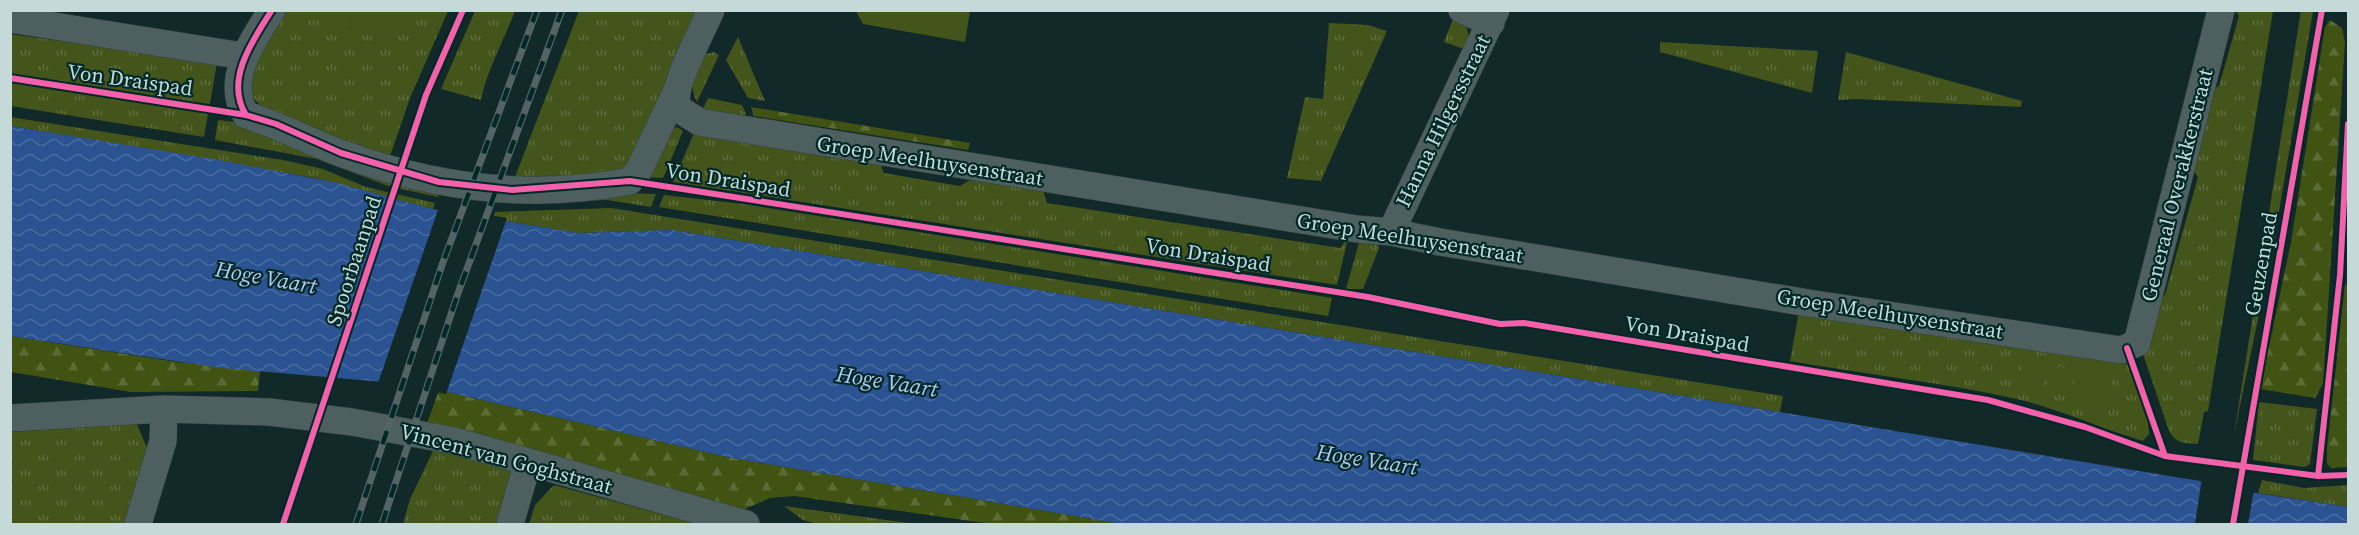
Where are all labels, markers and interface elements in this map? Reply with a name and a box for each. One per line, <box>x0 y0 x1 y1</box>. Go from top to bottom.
street label: Hanna Hilgersstraat <box>1388 30 1497 212</box>
street label: Von Draispad <box>66 56 195 103</box>
street label: Generaal Overakkerstraat <box>2133 65 2220 305</box>
street label: Groep Meelhuysenstraat <box>815 128 1045 193</box>
street label: Von Draispad <box>664 155 793 204</box>
street label: Spoorbaanpad <box>319 192 388 330</box>
street label: Groep Meelhuysenstraat <box>1295 205 1525 270</box>
street label: Geuzenpad <box>2237 210 2284 318</box>
street label: Von Draispad <box>1144 230 1273 279</box>
water label: Hoge Vaart <box>212 253 320 301</box>
street label: Groep Meelhuysenstraat <box>1775 281 2005 346</box>
street label: Von Draispad <box>1622 308 1752 359</box>
water label: Hoge Vaart <box>833 358 941 404</box>
street label: Vincent van Goghstraat <box>397 416 615 501</box>
water label: Hoge Vaart <box>1313 436 1421 482</box>

